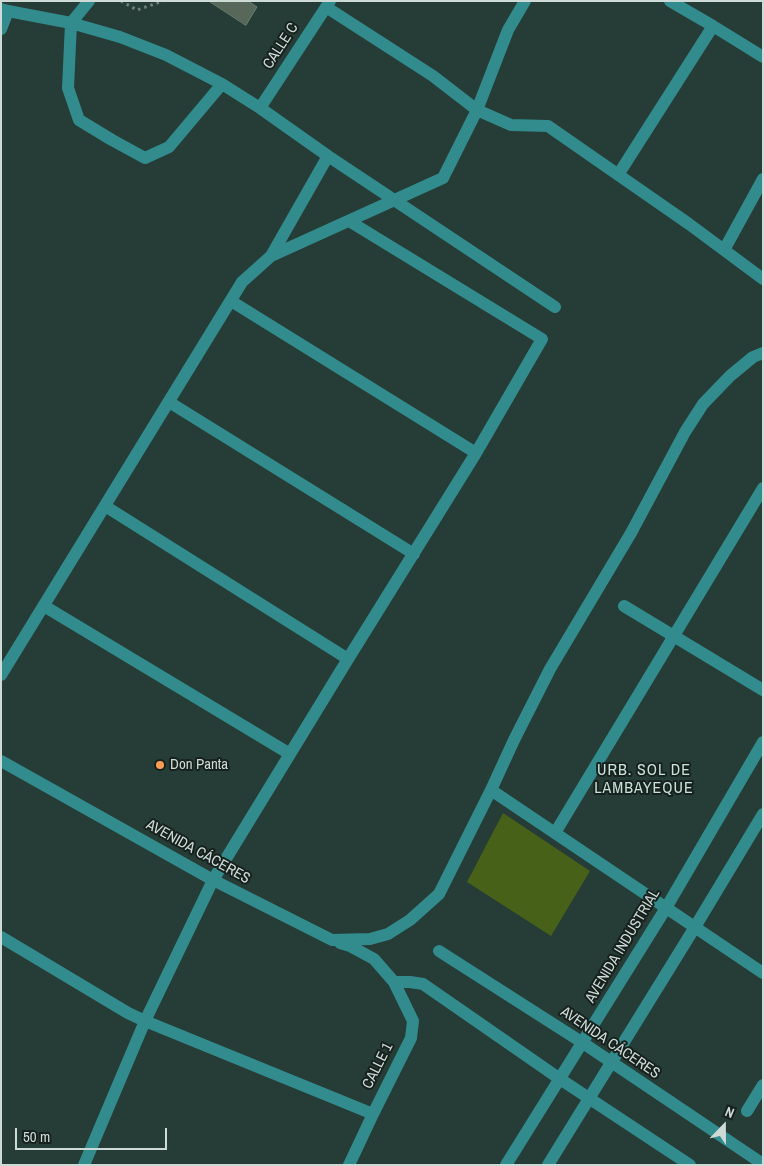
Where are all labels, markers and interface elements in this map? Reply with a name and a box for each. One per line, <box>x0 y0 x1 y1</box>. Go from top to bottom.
street label: CALLE C <box>259 20 303 72</box>
place label: Don Panta <box>170 756 228 774</box>
marker: Don Panta <box>154 759 166 771</box>
district label: URB. SOL DE LAMBAYEQUE <box>593 761 695 799</box>
street label: AVENIDA CÁCERES <box>143 816 253 888</box>
street label: AVENIDA INDUSTRIAL <box>582 886 664 1006</box>
street label: AVENIDA CÁCERES <box>557 1003 663 1083</box>
street label: CALLE 1 <box>359 1040 397 1092</box>
north arrow <box>699 1101 749 1151</box>
text: N <box>722 1102 737 1122</box>
scale bar <box>18 1118 170 1150</box>
text: 50 m <box>23 1126 50 1147</box>

